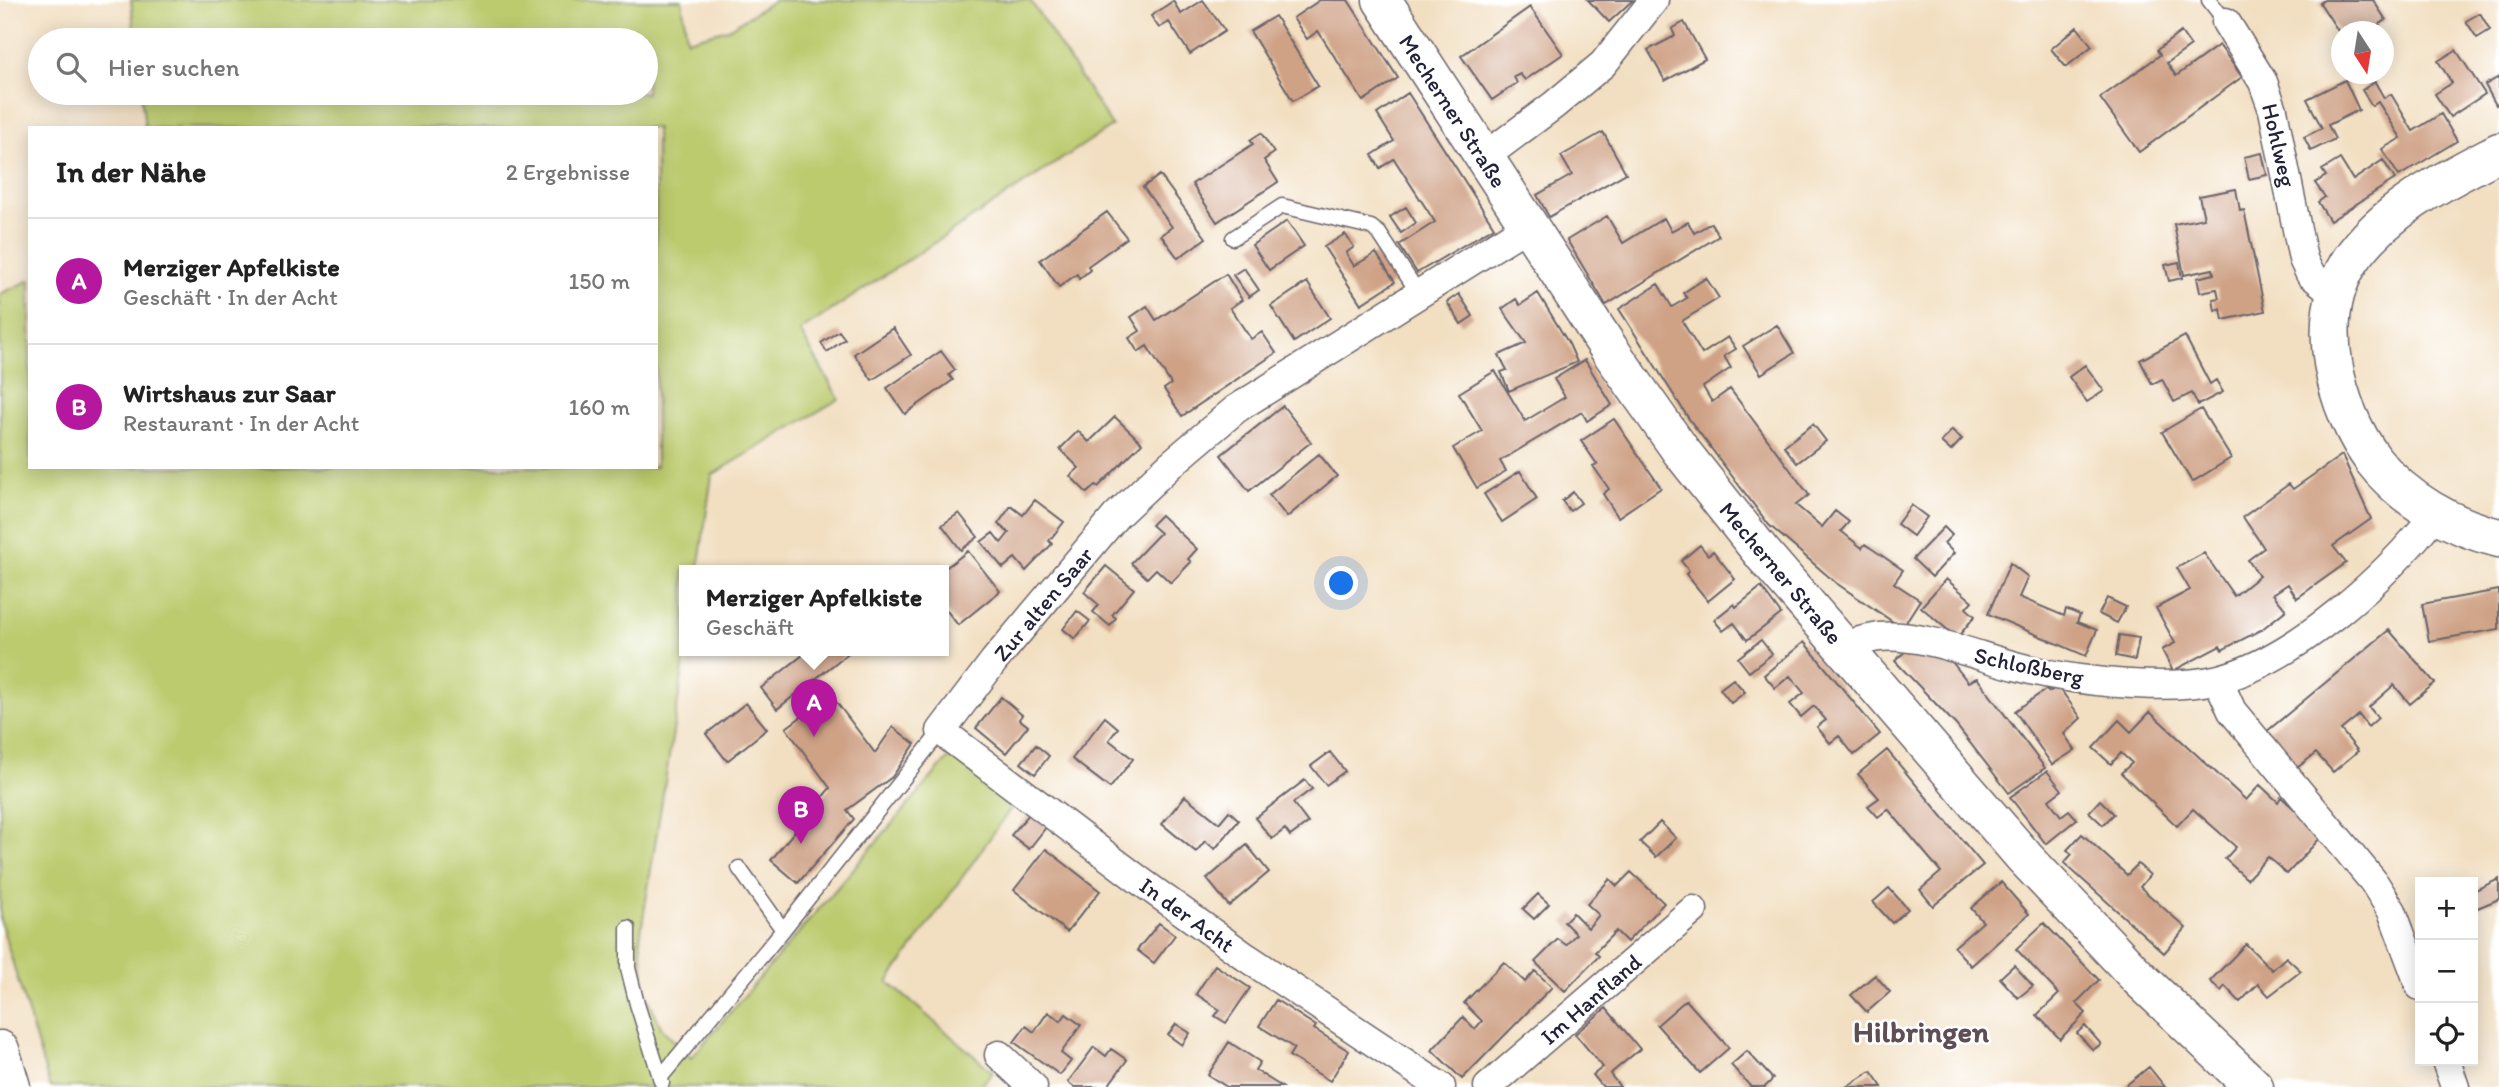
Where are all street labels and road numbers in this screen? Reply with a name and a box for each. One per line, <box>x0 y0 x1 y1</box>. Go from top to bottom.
street label: Mecherner Straße <box>1393 29 1513 193</box>
street label: Hohlweg <box>2256 100 2302 190</box>
street label: Mecherner Straße <box>1713 496 1849 650</box>
street label: Zur alten Saar <box>987 541 1099 667</box>
street label: Schloßberg <box>1972 641 2086 691</box>
street label: In der Acht <box>1134 871 1240 959</box>
street label: Im Hanfland <box>1535 947 1648 1050</box>

